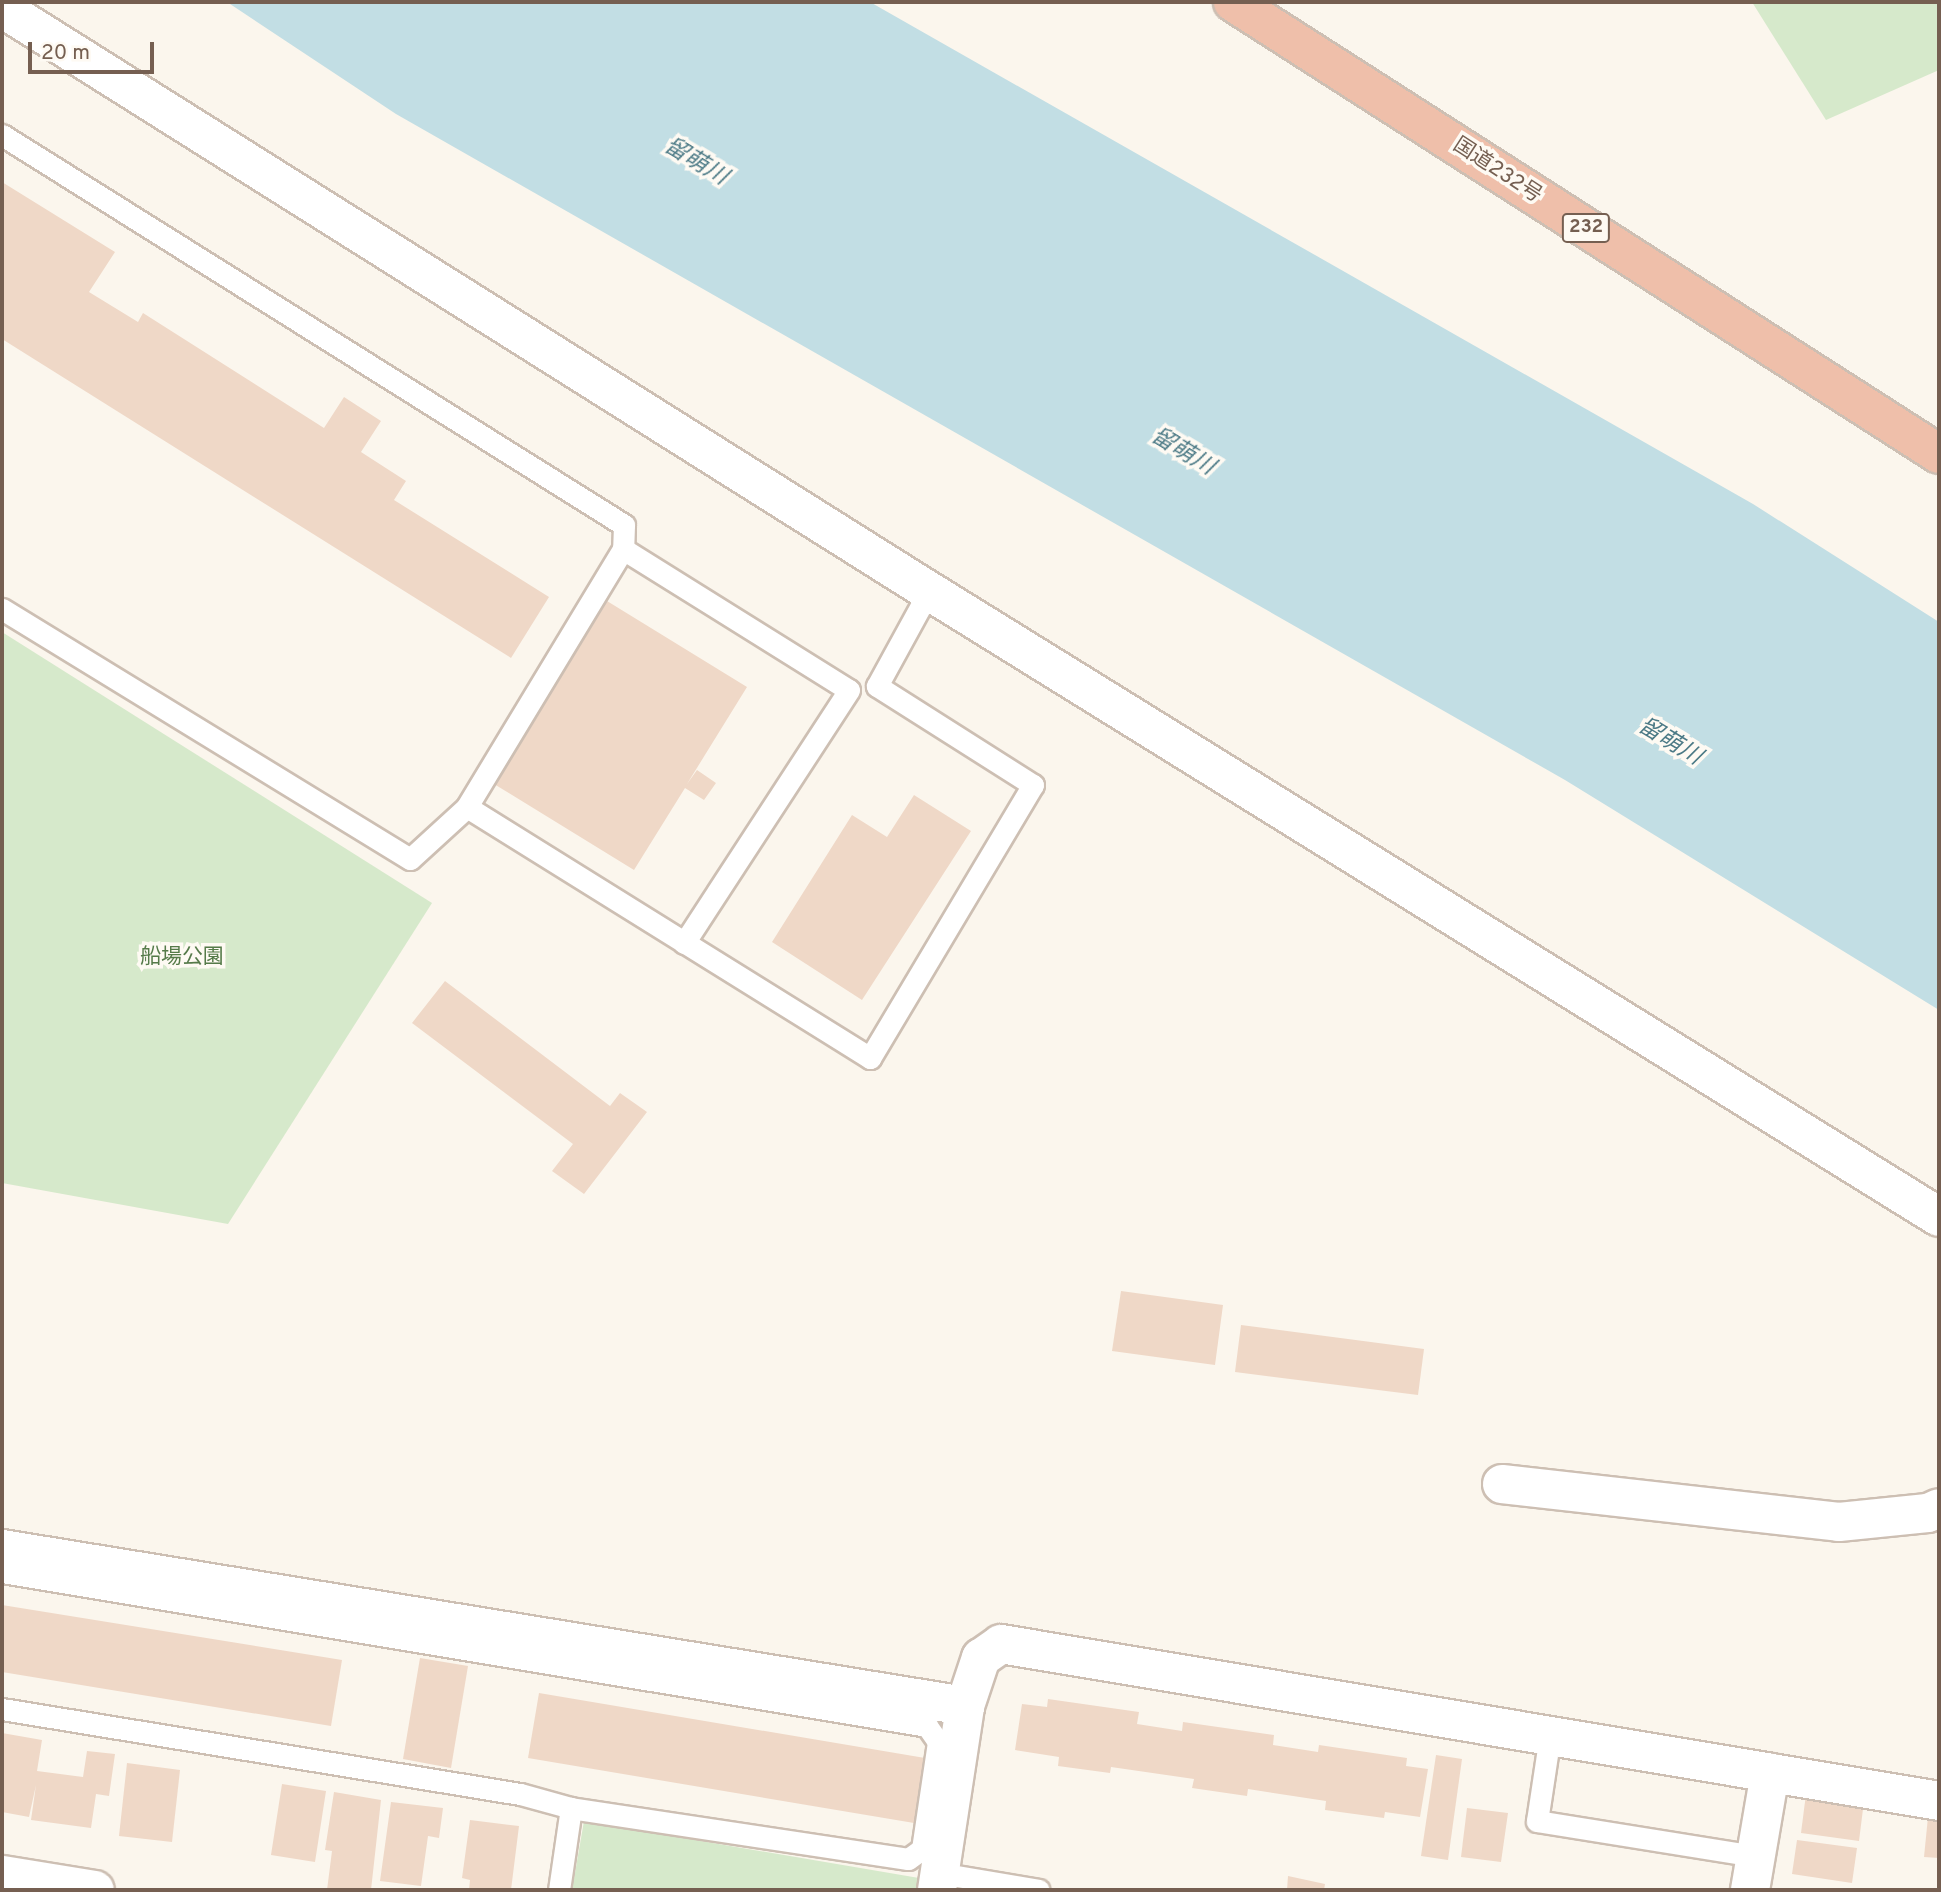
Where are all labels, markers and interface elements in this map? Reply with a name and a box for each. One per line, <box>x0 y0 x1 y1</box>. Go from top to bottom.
scale bar <box>32 28 158 72</box>
text: 20 m <box>41 40 90 67</box>
water label: 留萌川 <box>658 133 732 193</box>
street label: 国道232号 <box>1448 133 1546 209</box>
road number: 232 <box>1562 212 1610 244</box>
water label: 留萌川 <box>1145 423 1219 483</box>
water label: 留萌川 <box>1632 713 1706 773</box>
park label: 船場公園 <box>140 945 224 971</box>

